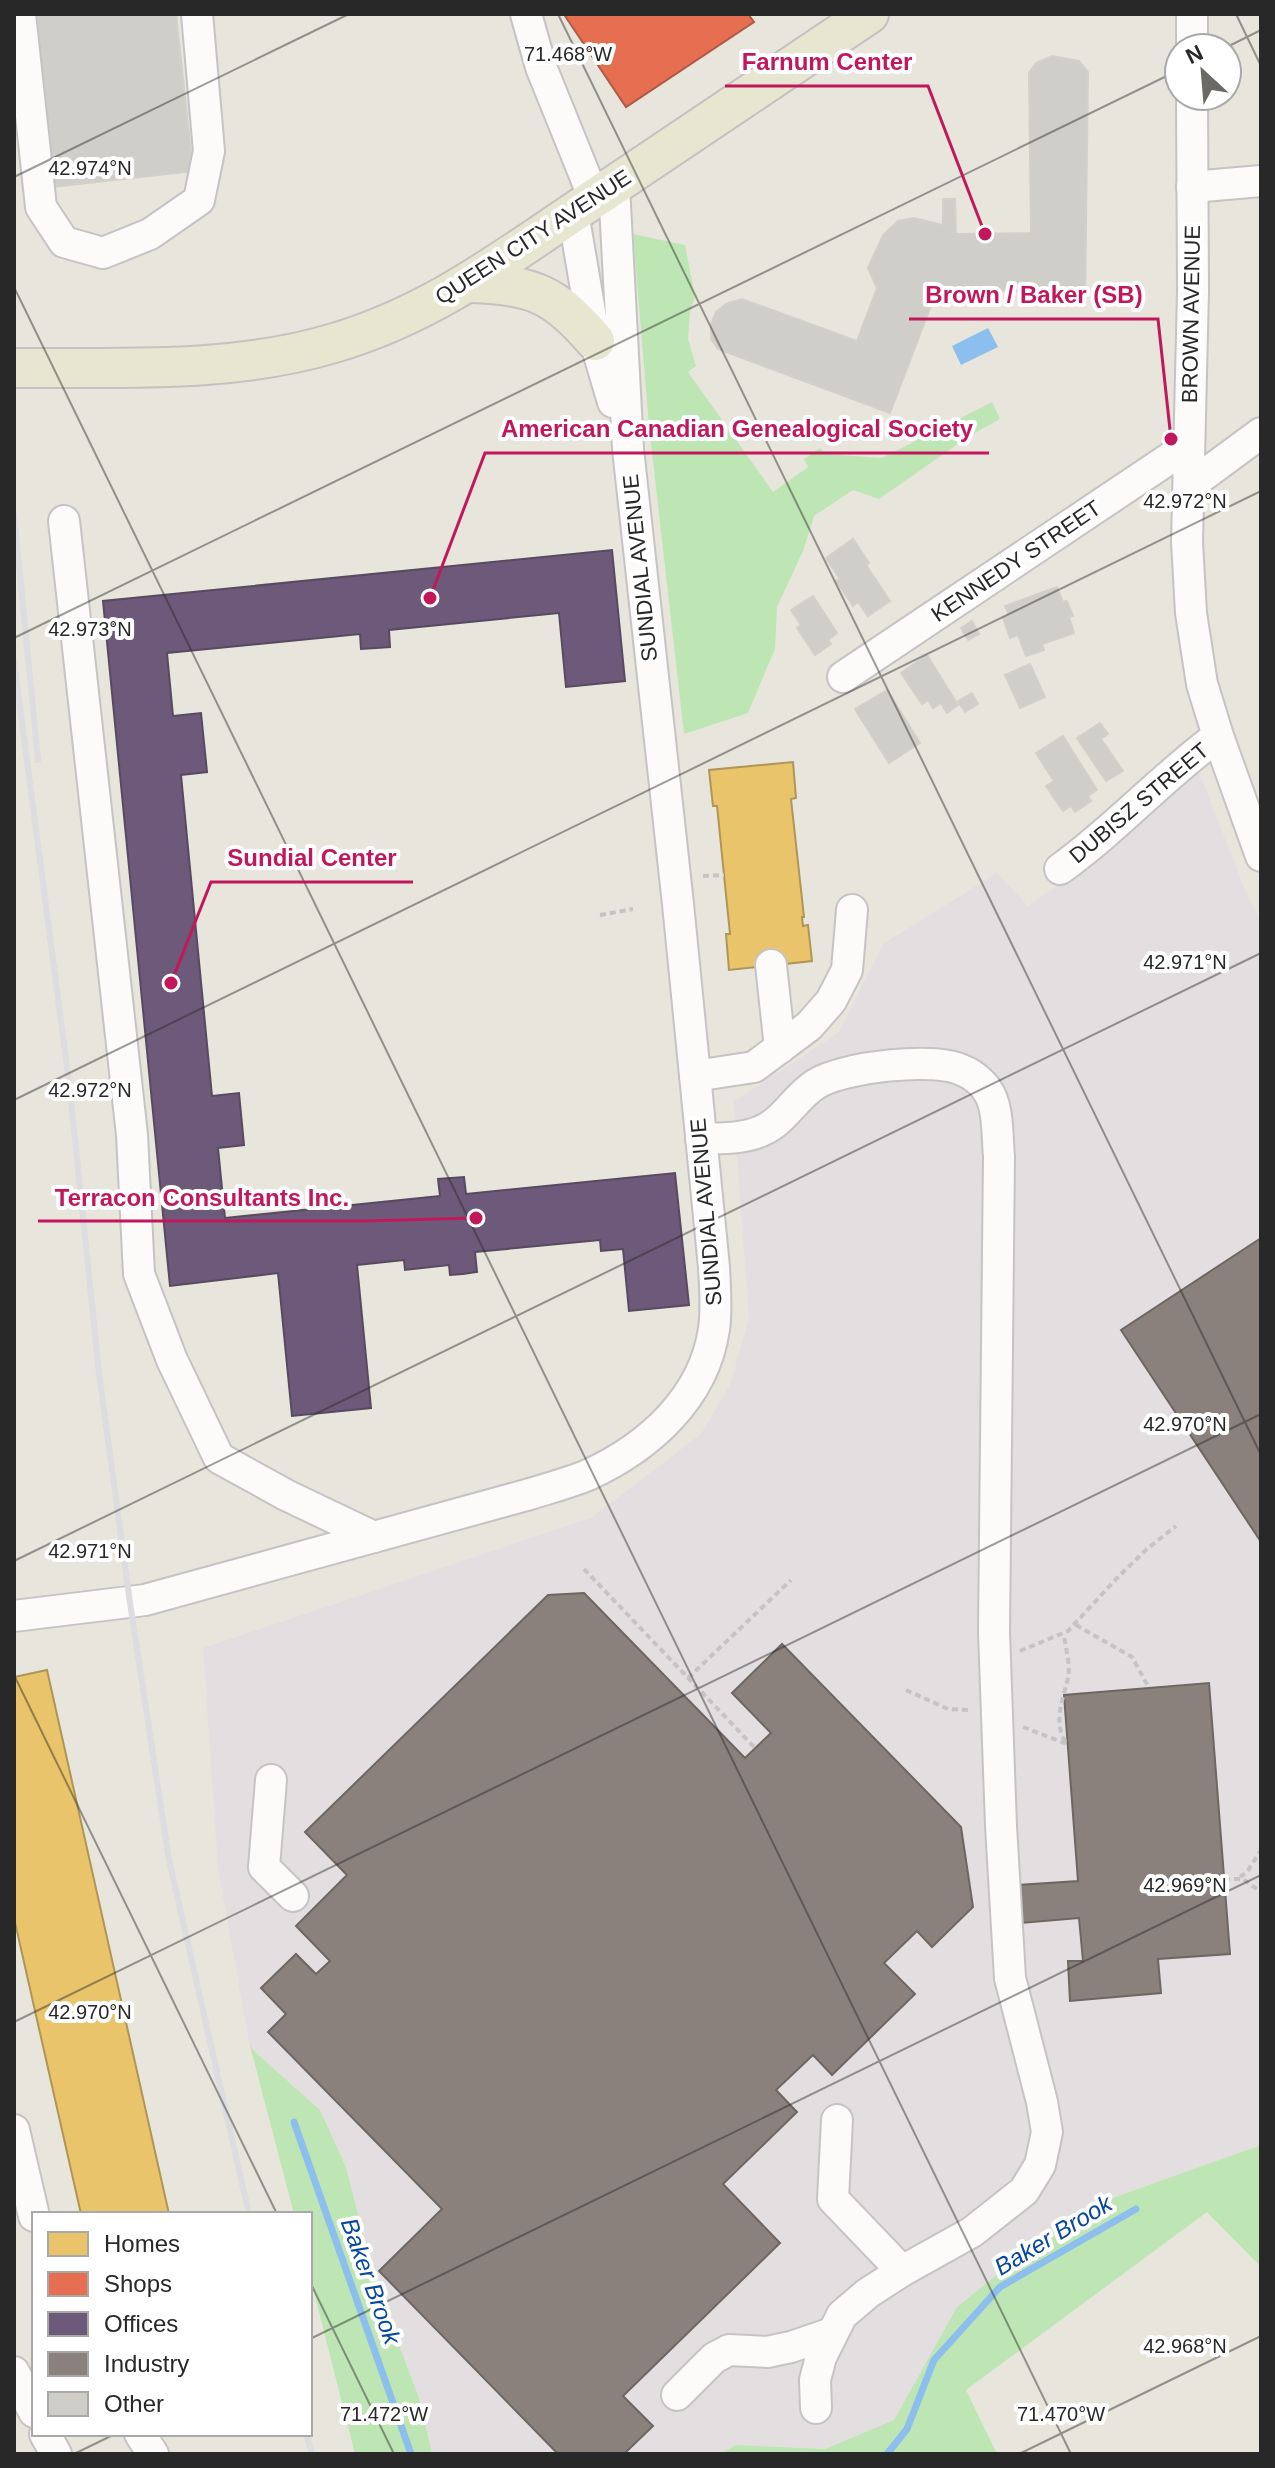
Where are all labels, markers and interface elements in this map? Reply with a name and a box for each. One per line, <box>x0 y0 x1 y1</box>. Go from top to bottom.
north arrow <box>1163 32 1243 112</box>
callout: Farnum Center <box>725 38 928 86</box>
text: N <box>1182 40 1207 69</box>
text: 71.468°W <box>524 43 612 65</box>
text: Farnum Center <box>742 48 912 75</box>
text: 42.974°N <box>48 157 132 179</box>
street label: QUEEN CITY AVENUE <box>431 164 635 310</box>
street label: BROWN AVENUE <box>1177 225 1205 403</box>
callout: Brown / Baker (SB) <box>909 271 1158 319</box>
text: Brown / Baker (SB) <box>925 281 1143 308</box>
callout: American Canadian Genealogical Society <box>485 405 989 453</box>
text: American Canadian Genealogical Society <box>501 415 974 442</box>
street label: SUNDIAL AVENUE <box>618 473 662 663</box>
text: 42.972°N <box>1143 490 1227 512</box>
street label: KENNEDY STREET <box>927 495 1105 627</box>
text: 42.973°N <box>48 618 132 640</box>
street label: DUBISZ STREET <box>1064 738 1214 868</box>
callout: Sundial Center <box>211 834 413 882</box>
text: Sundial Center <box>227 844 397 871</box>
text: 42.971°N <box>1143 951 1227 973</box>
text: 42.972°N <box>48 1079 132 1101</box>
street label: SUNDIAL AVENUE <box>685 1117 727 1307</box>
callout: Terracon Consultants Inc. <box>38 1173 365 1221</box>
text: Terracon Consultants Inc. <box>55 1184 349 1211</box>
text: 42.970°N <box>1143 1413 1227 1435</box>
text: 42.971°N <box>48 1540 132 1562</box>
text: 42.969°N <box>1143 1874 1227 1896</box>
text: 42.970°N <box>48 2001 132 2023</box>
water label: Baker Brook <box>989 2188 1118 2281</box>
legend <box>32 2212 312 2436</box>
water label: Baker Brook <box>336 2214 407 2350</box>
text: Homes <box>104 2230 180 2257</box>
text: Shops <box>104 2270 172 2297</box>
text: Offices <box>104 2310 178 2337</box>
text: 42.968°N <box>1143 2335 1227 2357</box>
text: Industry <box>104 2350 189 2377</box>
text: Other <box>104 2390 164 2417</box>
text: 71.472°W <box>340 2403 428 2425</box>
text: 71.470°W <box>1017 2403 1105 2425</box>

